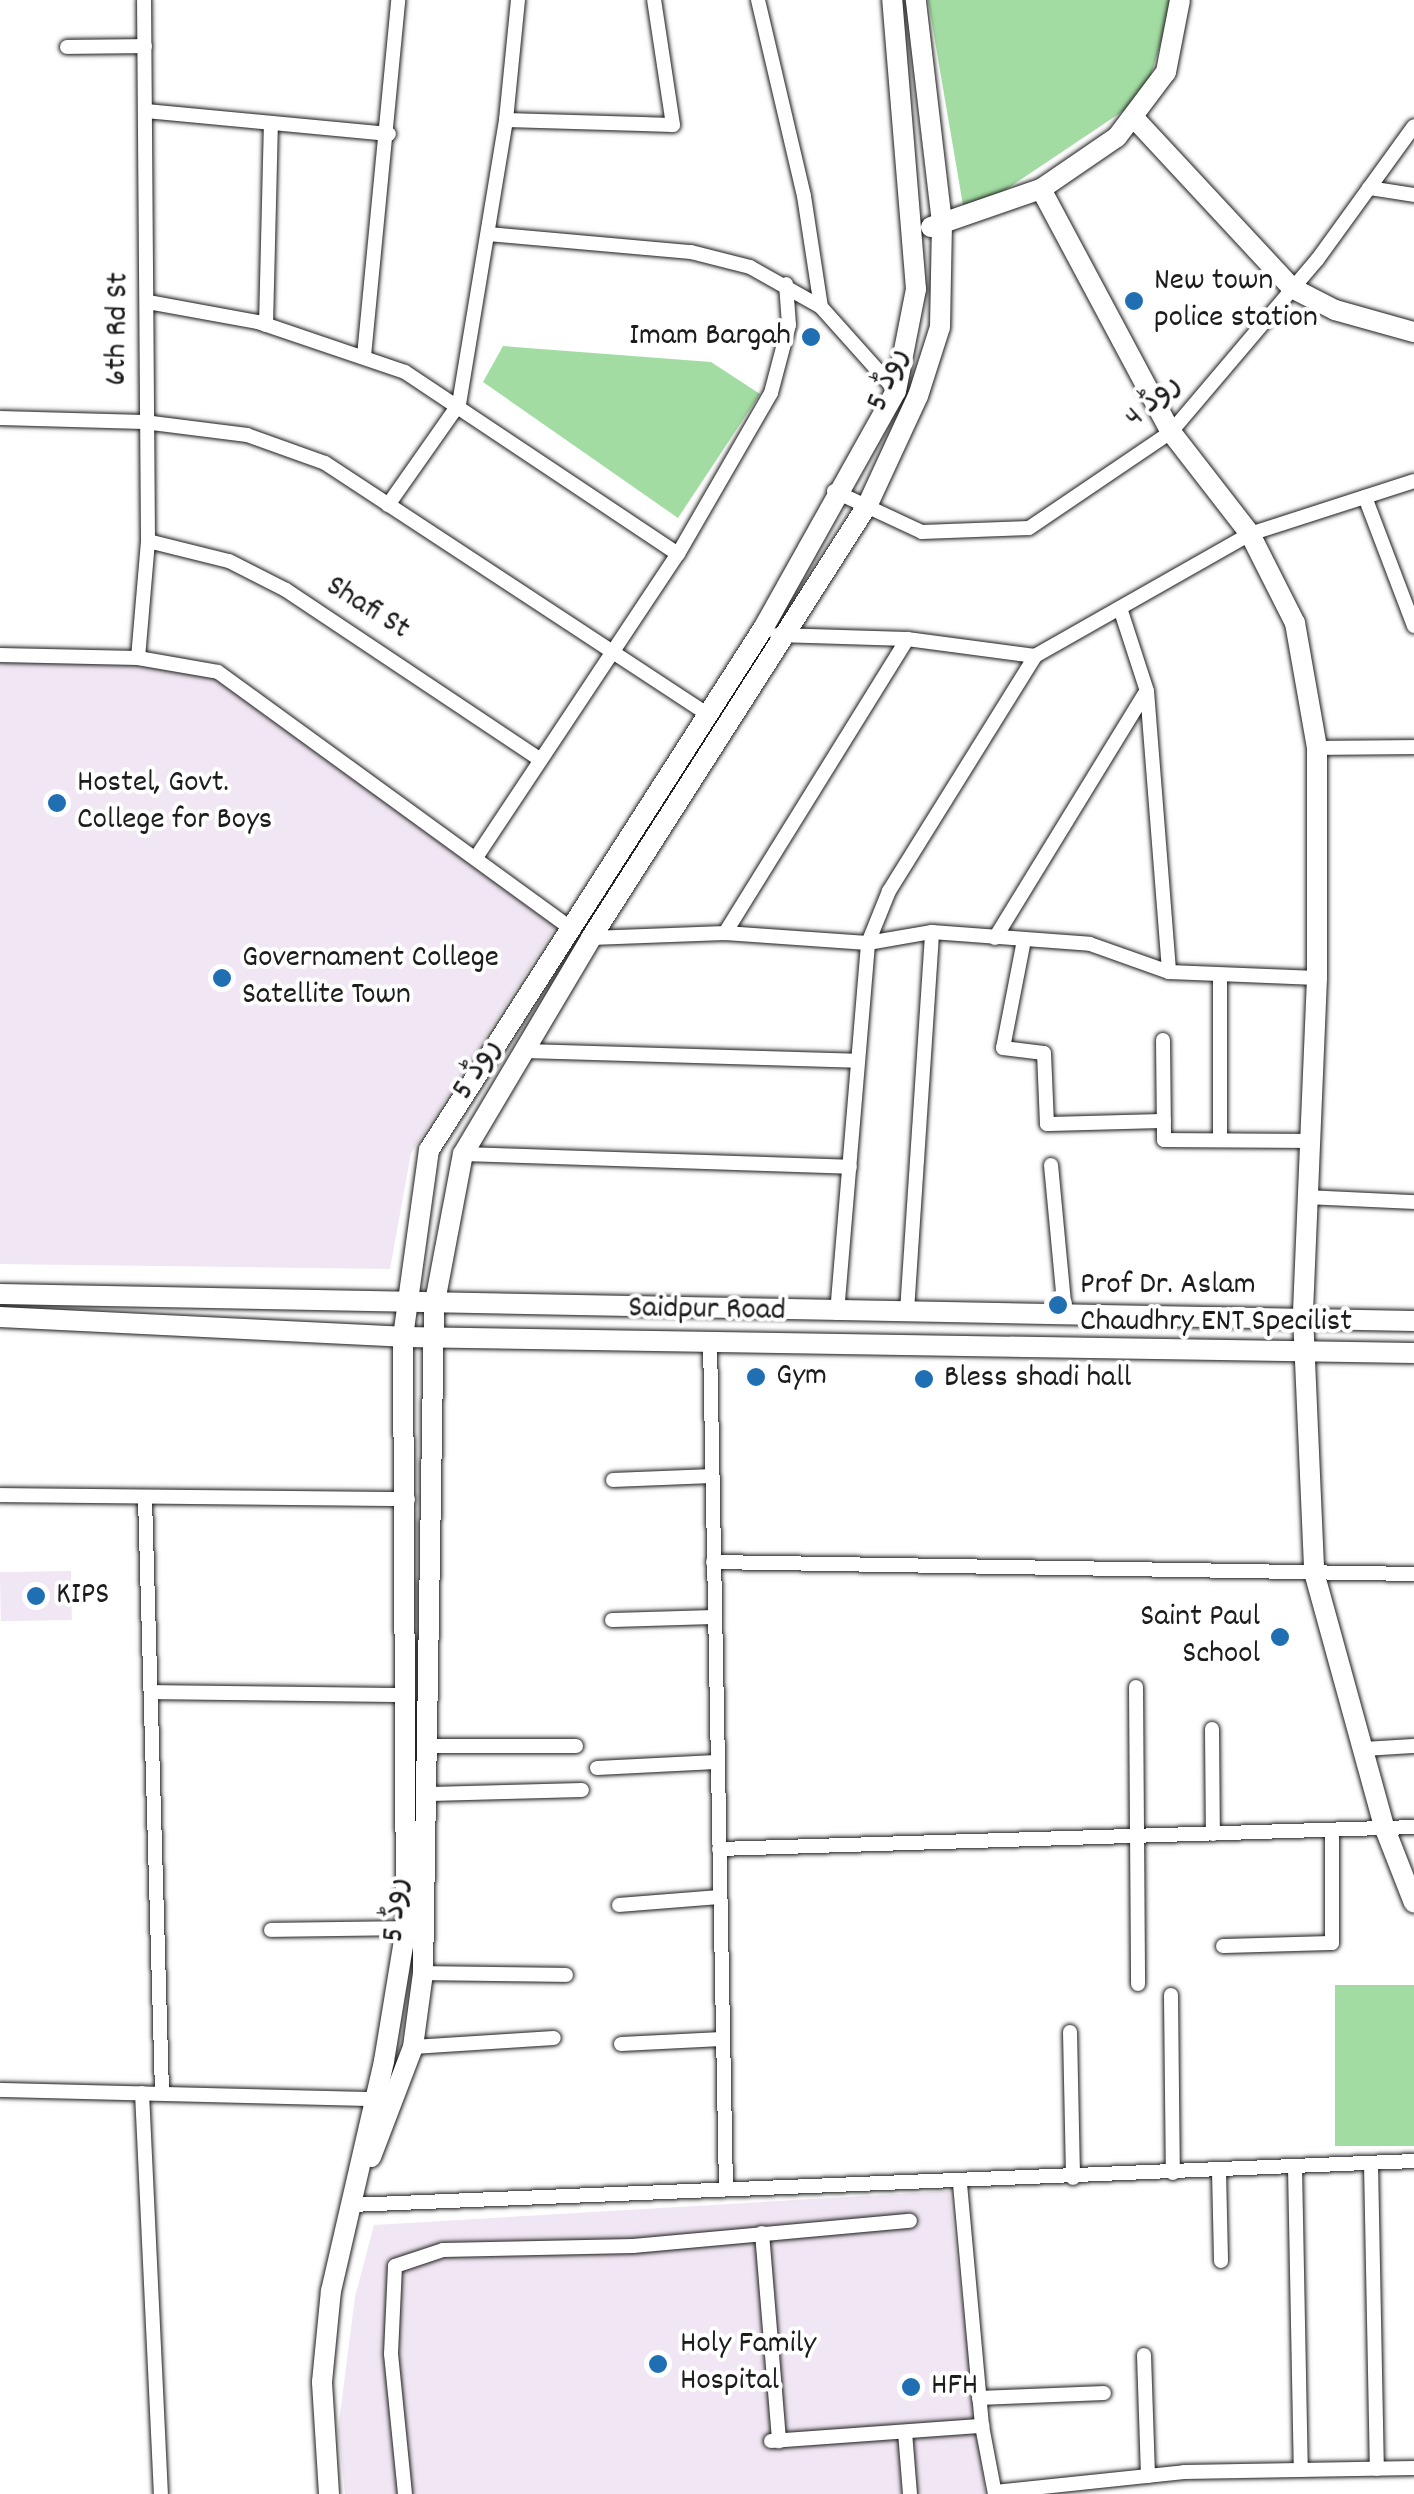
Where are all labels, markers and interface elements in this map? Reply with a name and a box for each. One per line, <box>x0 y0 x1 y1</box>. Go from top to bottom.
place label: New town police station <box>1154 264 1318 339</box>
street label: 6th Rd St <box>99 272 139 386</box>
marker: New town police station <box>1123 290 1145 312</box>
place label: Imam Bargah <box>629 318 791 356</box>
marker: Imam Bargah <box>800 326 822 348</box>
street label: روڈ 5 <box>860 343 918 417</box>
street label: روڈ 4 <box>1118 366 1190 438</box>
street label: Shafi St <box>318 568 416 650</box>
place label: Hostel, Govt. College for Boys <box>77 766 272 841</box>
marker: Hostel, Govt. College for Boys <box>46 792 68 814</box>
place label: Governament College Satellite Town <box>242 941 499 1016</box>
marker: Governament College Satellite Town <box>211 967 233 989</box>
street label: روڈ 5 <box>445 1032 511 1108</box>
place label: Prof Dr. Aslam Chaudhry ENT Specilist <box>1080 1268 1352 1343</box>
street label: Saidpur Road <box>628 1290 786 1332</box>
marker: Prof Dr. Aslam Chaudhry ENT Specilist <box>1045 1292 1071 1318</box>
place label: Gym <box>776 1358 827 1396</box>
place label: Bless shadi hall <box>944 1360 1131 1398</box>
marker: Gym <box>745 1366 767 1388</box>
marker: Bless shadi hall <box>913 1368 935 1390</box>
place label: KIPS <box>56 1577 109 1615</box>
marker: KIPS <box>25 1585 47 1607</box>
place label: Saint Paul School <box>1140 1600 1260 1675</box>
marker: Saint Paul School <box>1269 1626 1291 1648</box>
street label: روڈ 5 <box>376 1877 418 1943</box>
place label: Holy Family Hospital <box>680 2327 816 2402</box>
marker: Holy Family Hospital <box>645 2351 671 2377</box>
place label: HFH <box>931 2368 978 2406</box>
marker: HFH <box>900 2376 922 2398</box>

